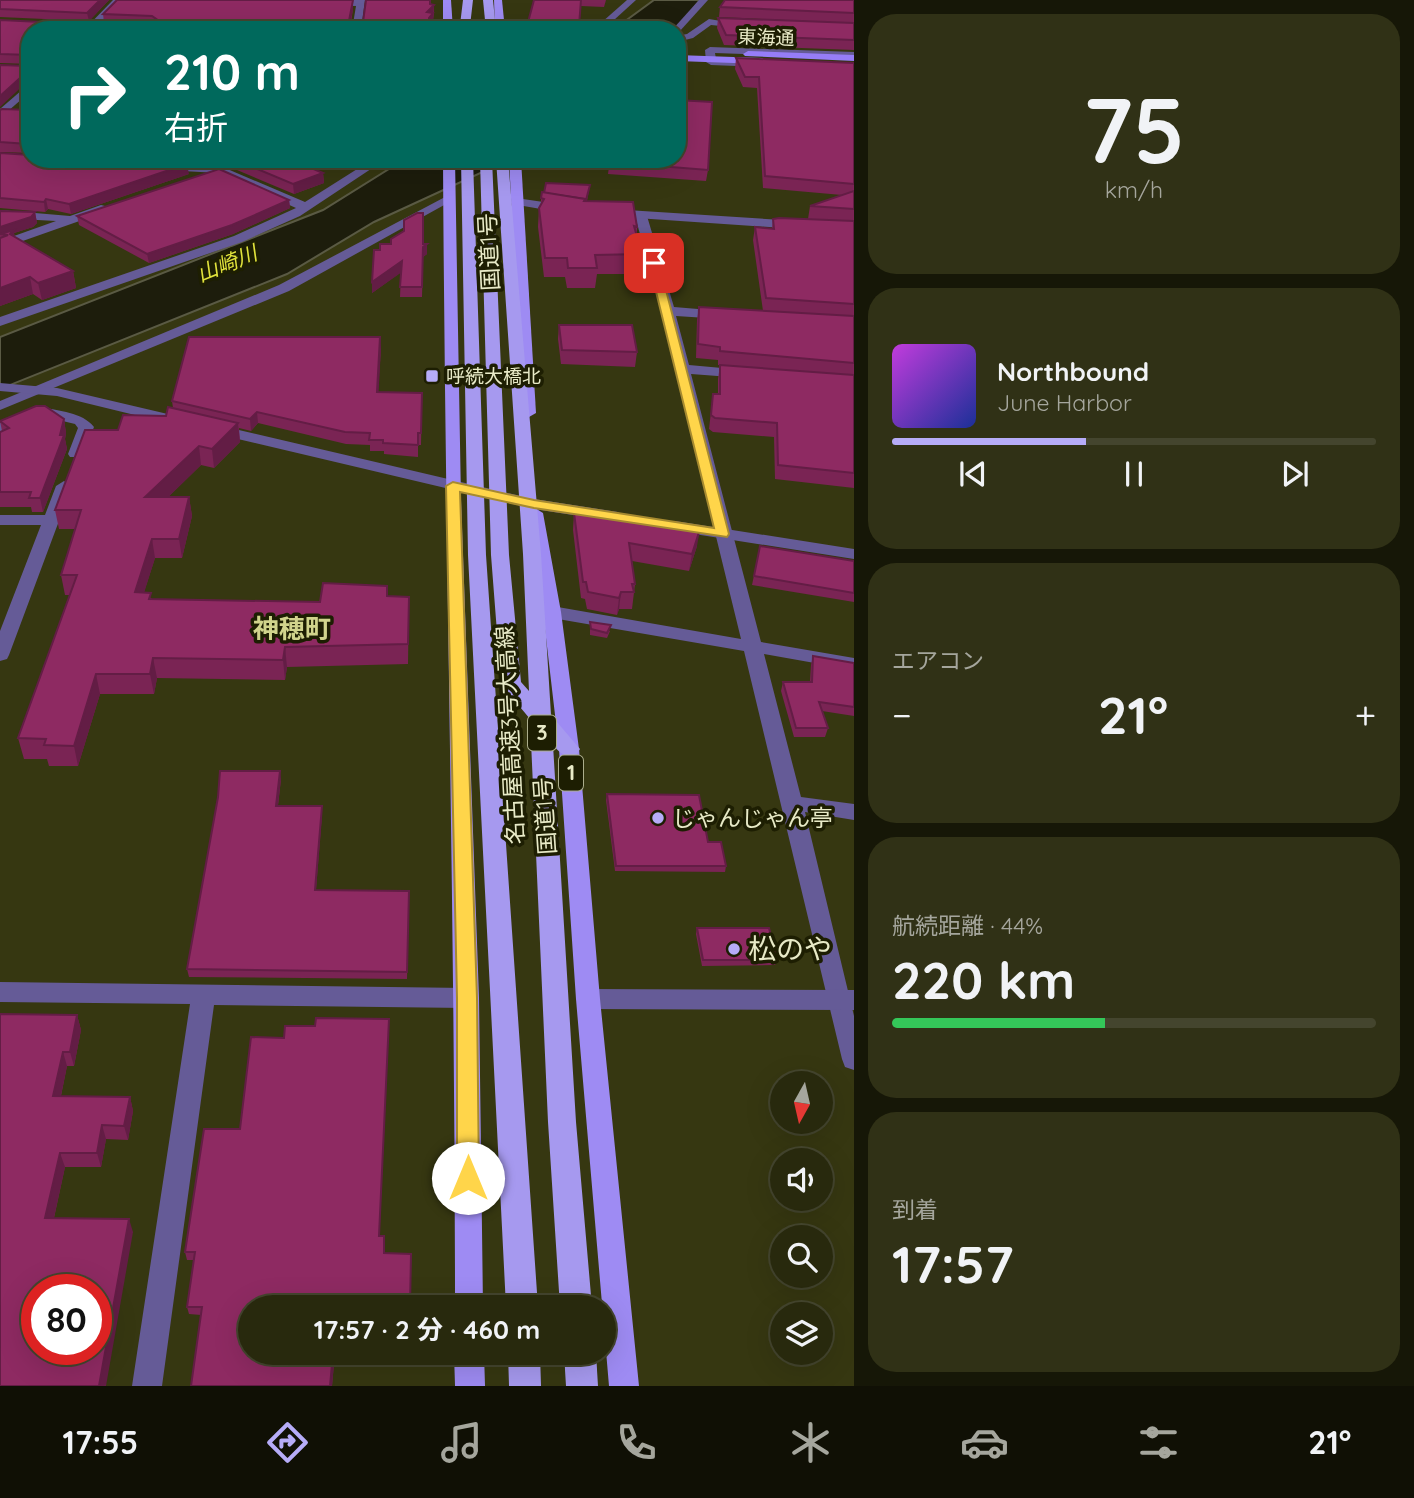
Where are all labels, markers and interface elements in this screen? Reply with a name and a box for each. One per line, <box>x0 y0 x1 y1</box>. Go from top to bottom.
street label: 東海通 <box>737 24 795 50</box>
text: 210 m <box>164 41 300 102</box>
icon: right <box>49 49 140 140</box>
text: 75 <box>1083 72 1185 186</box>
text: 右折 <box>164 107 228 147</box>
text: km/h <box>1105 175 1163 204</box>
street label: 国道1号 <box>472 213 505 291</box>
pin <box>624 233 684 293</box>
water label: 山崎川 <box>193 238 263 287</box>
icon: arrive <box>635 244 673 282</box>
text: Northbound <box>997 355 1149 388</box>
place label: 呼続大橋北 <box>446 364 541 388</box>
marker: 呼続大橋北 <box>424 368 440 384</box>
text: June Harbor <box>997 388 1132 417</box>
icon: previous <box>954 455 992 493</box>
icon: pause <box>1115 455 1153 493</box>
icon: next <box>1276 455 1314 493</box>
district label: 神穂町 <box>253 612 331 645</box>
street label: 名古屋高速3号大高線 <box>489 625 530 845</box>
text: エアコン <box>892 646 984 675</box>
text: 21° <box>1098 682 1168 747</box>
text: − <box>892 691 912 739</box>
text: + <box>1355 691 1376 739</box>
road number: 3 <box>528 716 556 750</box>
road number: 1 <box>559 756 583 790</box>
street label: 国道1号 <box>527 776 562 856</box>
place label: じゃんじゃん亭 <box>672 803 833 832</box>
marker: じゃんじゃん亭 <box>650 810 666 826</box>
text: 航続距離 · 44% <box>892 911 1043 940</box>
place label: 松のや <box>748 931 832 966</box>
marker: 松のや <box>726 941 742 957</box>
text: 220 km <box>892 947 1075 1012</box>
north arrow <box>770 1071 833 1134</box>
map controls <box>770 1071 833 1365</box>
position arrow <box>431 1141 505 1215</box>
button: sound <box>770 1148 833 1211</box>
text: 到着 <box>892 1195 938 1224</box>
button: search <box>770 1225 833 1288</box>
text: 17:57 <box>892 1231 1013 1296</box>
speed limit sign: 80 <box>21 1274 112 1365</box>
button: layers <box>770 1302 833 1365</box>
text: 17:57 · 2 分 · 460 m <box>314 1313 540 1346</box>
icon: directions <box>263 1418 312 1467</box>
icon: music <box>437 1418 486 1467</box>
icon: phone <box>612 1418 661 1467</box>
icon: climate <box>786 1418 835 1467</box>
icon: car <box>960 1418 1009 1467</box>
icon: filters <box>1134 1418 1183 1467</box>
text: 17:55 <box>63 1422 138 1462</box>
text: 21° <box>1308 1422 1351 1462</box>

